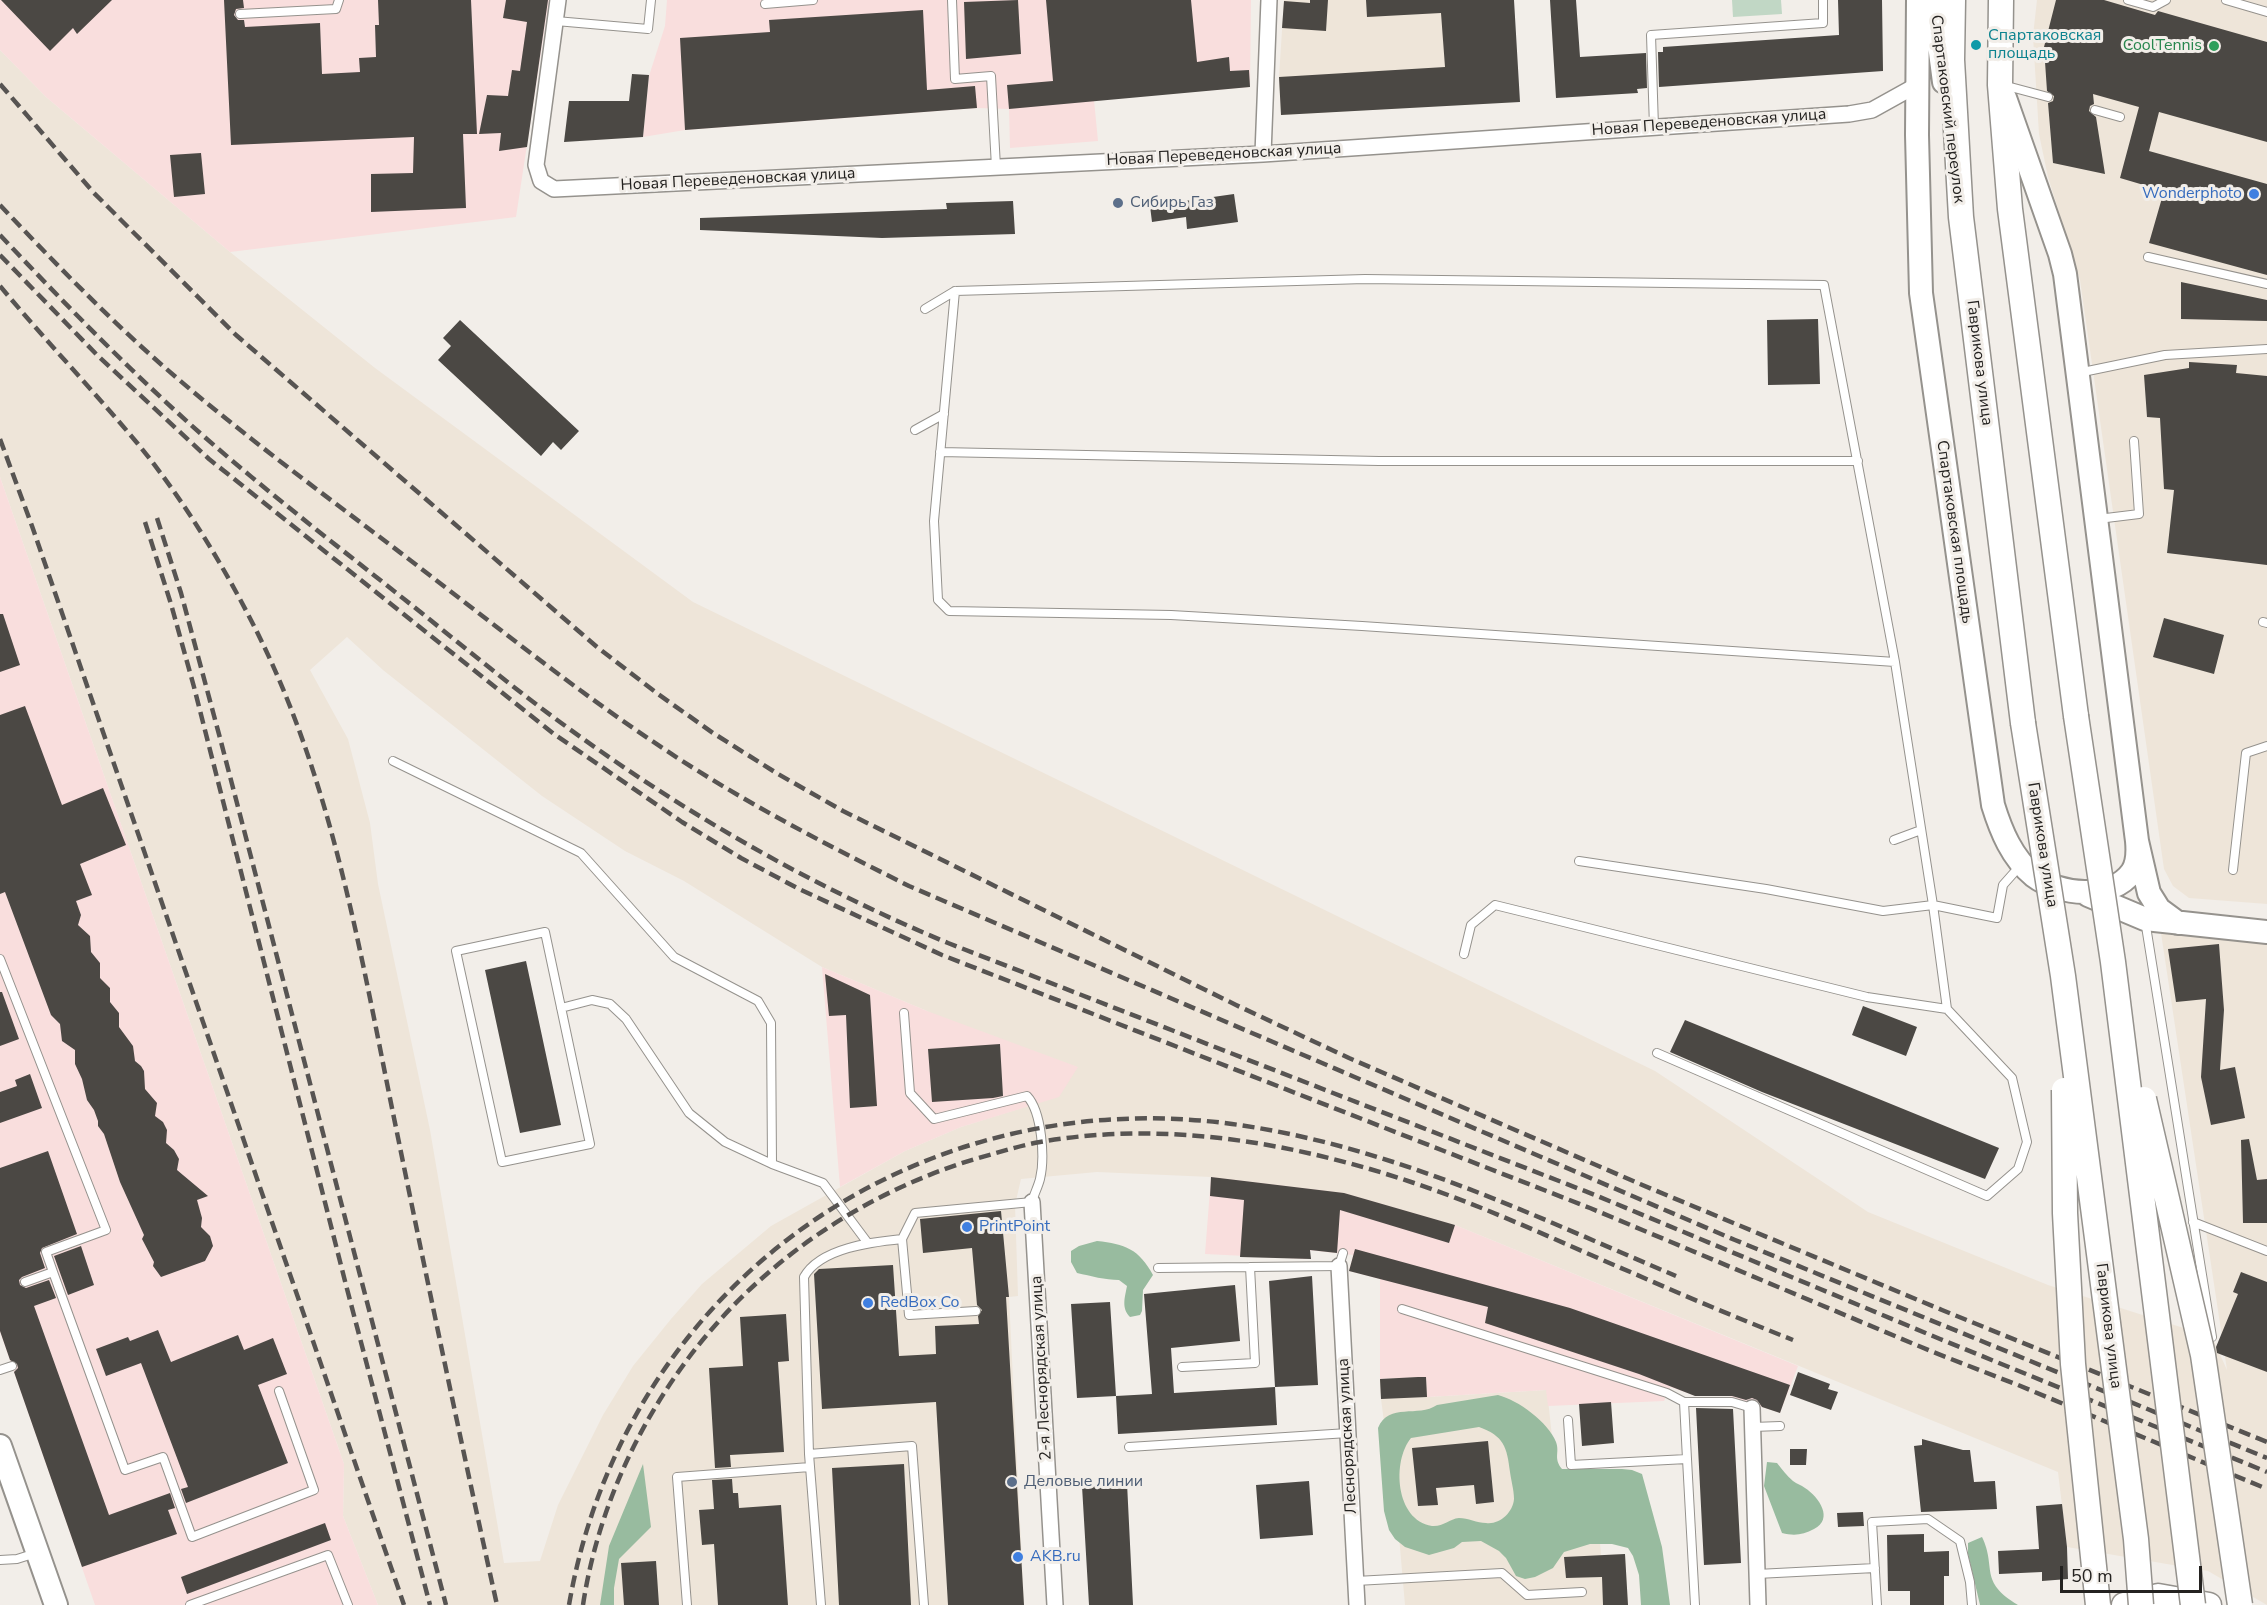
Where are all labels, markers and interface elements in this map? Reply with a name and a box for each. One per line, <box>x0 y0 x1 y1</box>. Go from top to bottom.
street label: Спартаковский переулок <box>1926 14 1968 204</box>
place label: Спартаковская площадь <box>1988 26 2101 64</box>
place label: CoolTennis <box>2123 36 2202 56</box>
marker: Спартаковская площадь <box>1969 38 1983 52</box>
marker: CoolTennis <box>2207 39 2221 53</box>
street label: Новая Переведеновская улица <box>1591 105 1827 141</box>
street label: Новая Переведеновская улица <box>1106 139 1342 171</box>
street label: Новая Переведеновская улица <box>620 164 856 196</box>
place label: Wonderphoto <box>2142 184 2242 204</box>
marker: Wonderphoto <box>2247 187 2261 201</box>
place label: Сибирь Газ <box>1130 193 1214 213</box>
marker: Сибирь Газ <box>1111 196 1125 210</box>
street label: Гаврикова улица <box>1962 299 1996 427</box>
street label: Спартаковская площадь <box>1932 439 1976 625</box>
street label: Гаврикова улица <box>2023 781 2061 909</box>
place label: PrintPoint <box>979 1217 1050 1237</box>
marker: PrintPoint <box>960 1220 974 1234</box>
street label: Гаврикова улица <box>2091 1262 2125 1390</box>
street label: 2-я Леснорядская улица <box>1028 1275 1056 1461</box>
place label: RedBox Co <box>880 1293 960 1313</box>
marker: RedBox Co <box>861 1296 875 1310</box>
street label: Леснорядская улица <box>1334 1358 1362 1514</box>
place label: Деловые линии <box>1024 1472 1143 1492</box>
marker: Деловые линии <box>1005 1475 1019 1489</box>
place label: AKB.ru <box>1030 1547 1081 1567</box>
marker: AKB.ru <box>1011 1550 1025 1564</box>
scale bar <box>2063 1554 2206 1592</box>
text: 50 m <box>2071 1564 2113 1588</box>

